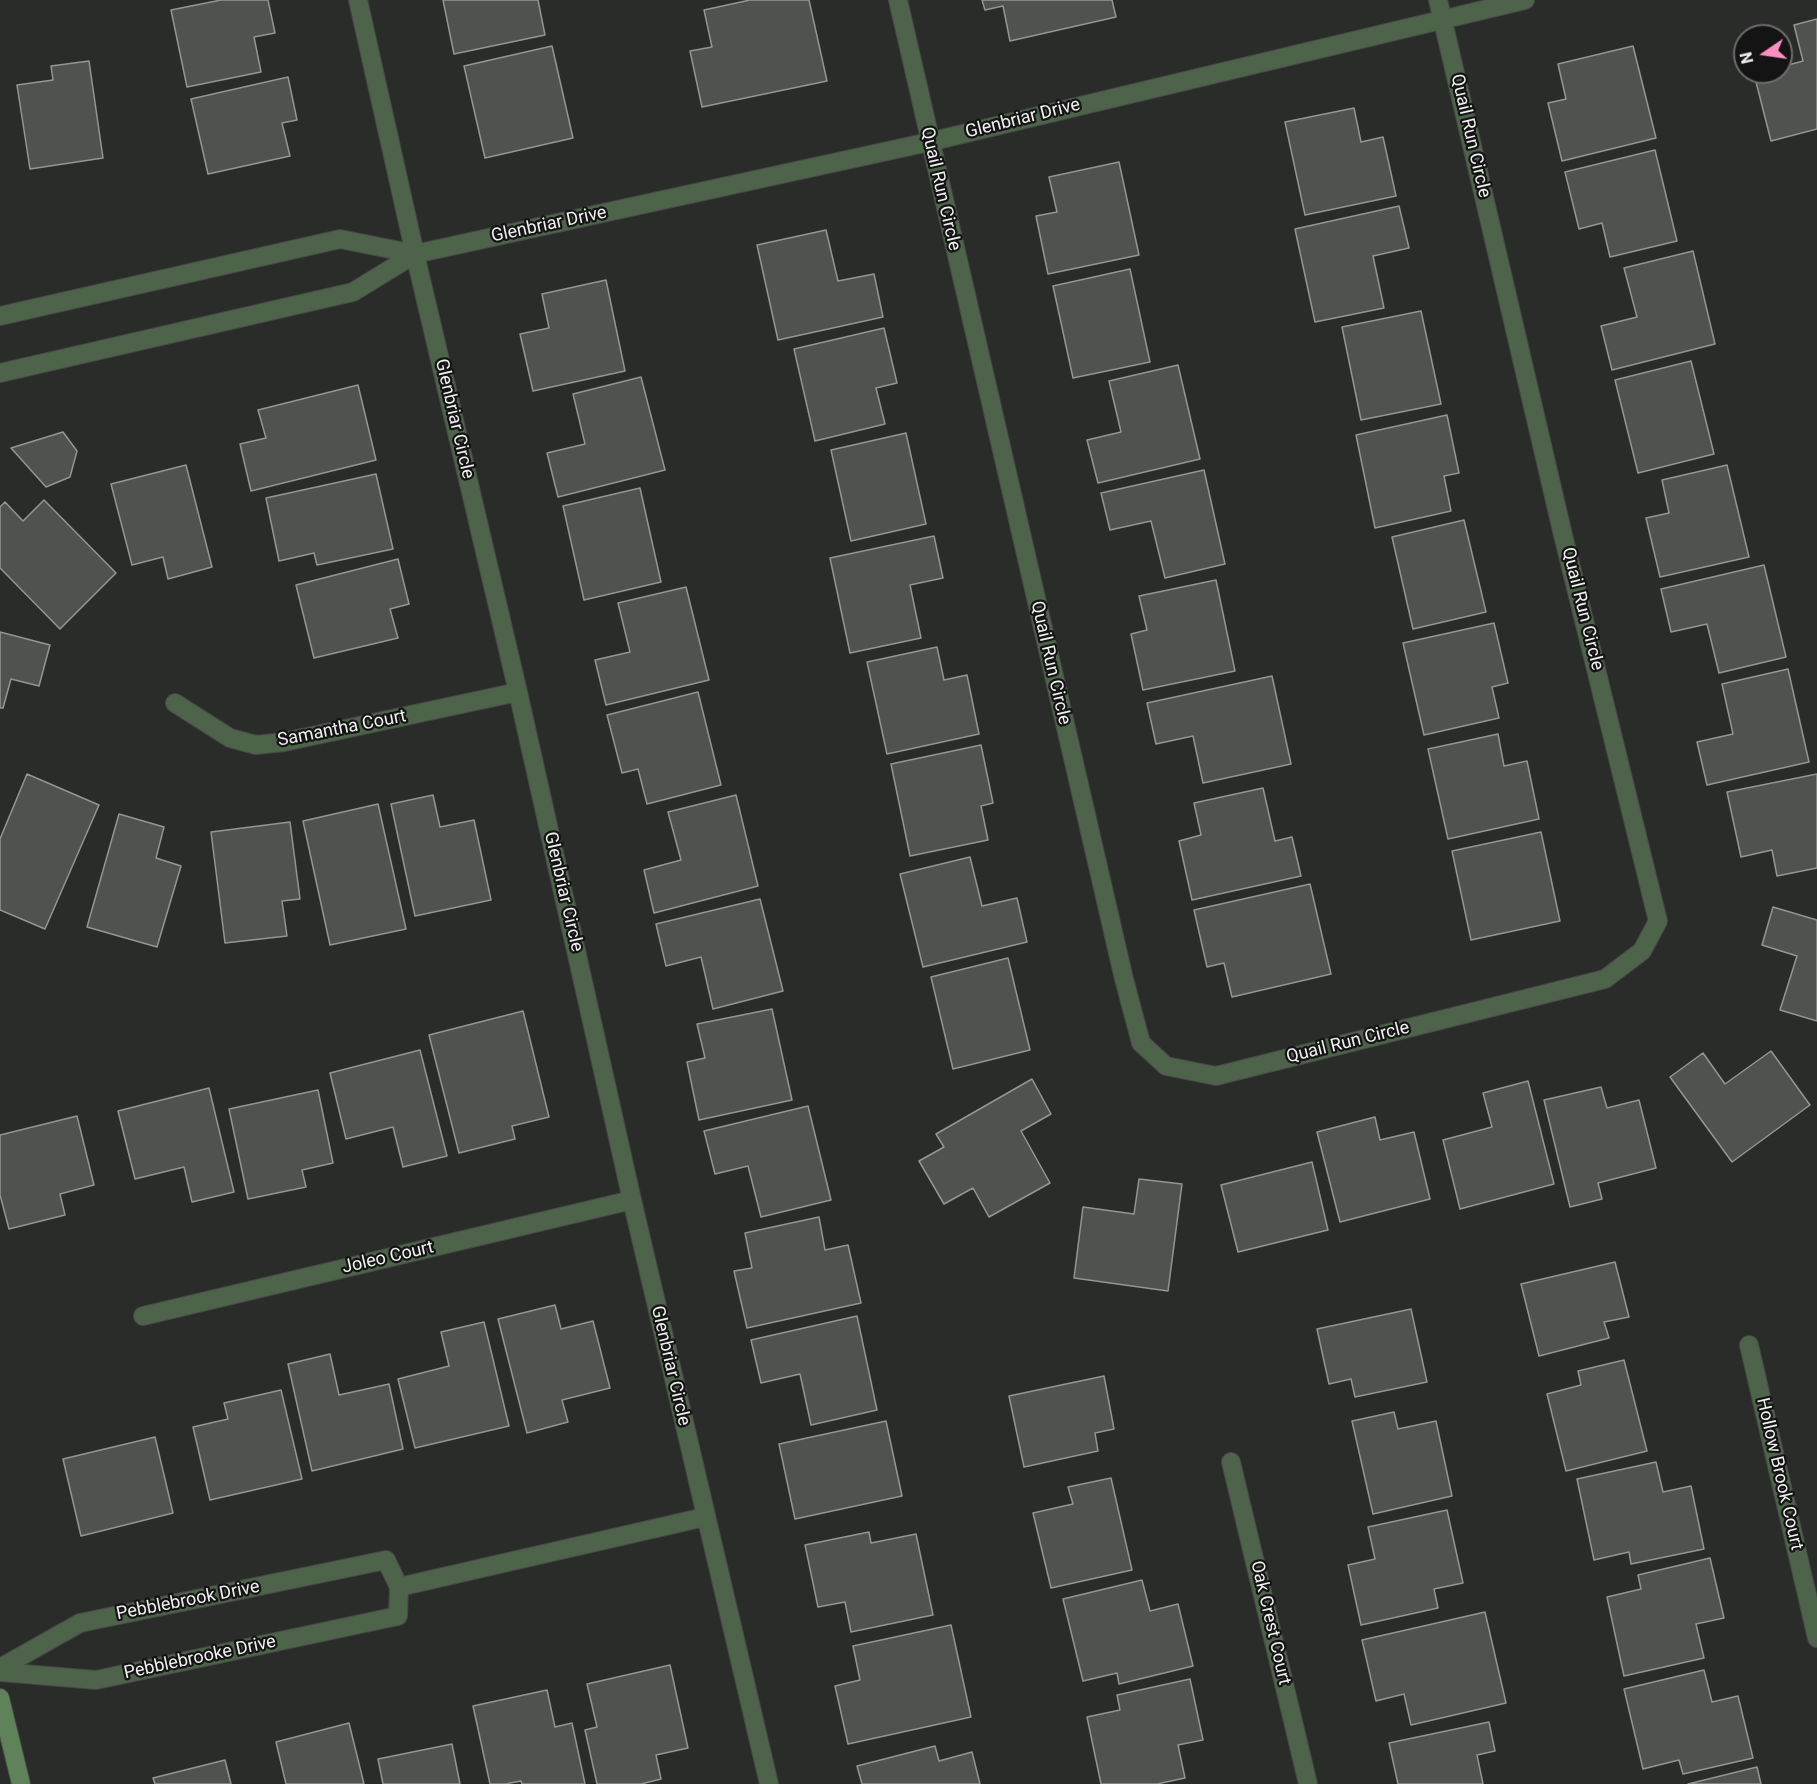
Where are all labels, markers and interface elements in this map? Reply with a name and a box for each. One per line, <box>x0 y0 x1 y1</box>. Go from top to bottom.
north arrow <box>1733 24 1793 84</box>
text: N <box>1736 50 1757 65</box>
street label: Quail Run Circle <box>1445 72 1495 200</box>
street label: Glenbriar Drive <box>963 94 1083 144</box>
street label: Quail Run Circle <box>915 125 965 253</box>
street label: Glenbriar Drive <box>489 202 609 248</box>
street label: Glenbriar Circle <box>430 357 478 481</box>
street label: Quail Run Circle <box>1556 545 1608 673</box>
street label: Quail Run Circle <box>1025 599 1075 727</box>
street label: Samantha Court <box>276 706 408 752</box>
street label: Glenbriar Circle <box>539 830 587 954</box>
street label: Quail Run Circle <box>1284 1017 1412 1069</box>
street label: Joleo Court <box>340 1237 436 1279</box>
street label: Glenbriar Circle <box>646 1304 694 1428</box>
street label: Hollow Brook Court <box>1751 1396 1807 1552</box>
street label: Oak Crest Court <box>1245 1559 1295 1687</box>
street label: Pebblebrook Drive <box>115 1577 261 1625</box>
street label: Pebblebrooke Drive <box>122 1631 278 1685</box>

